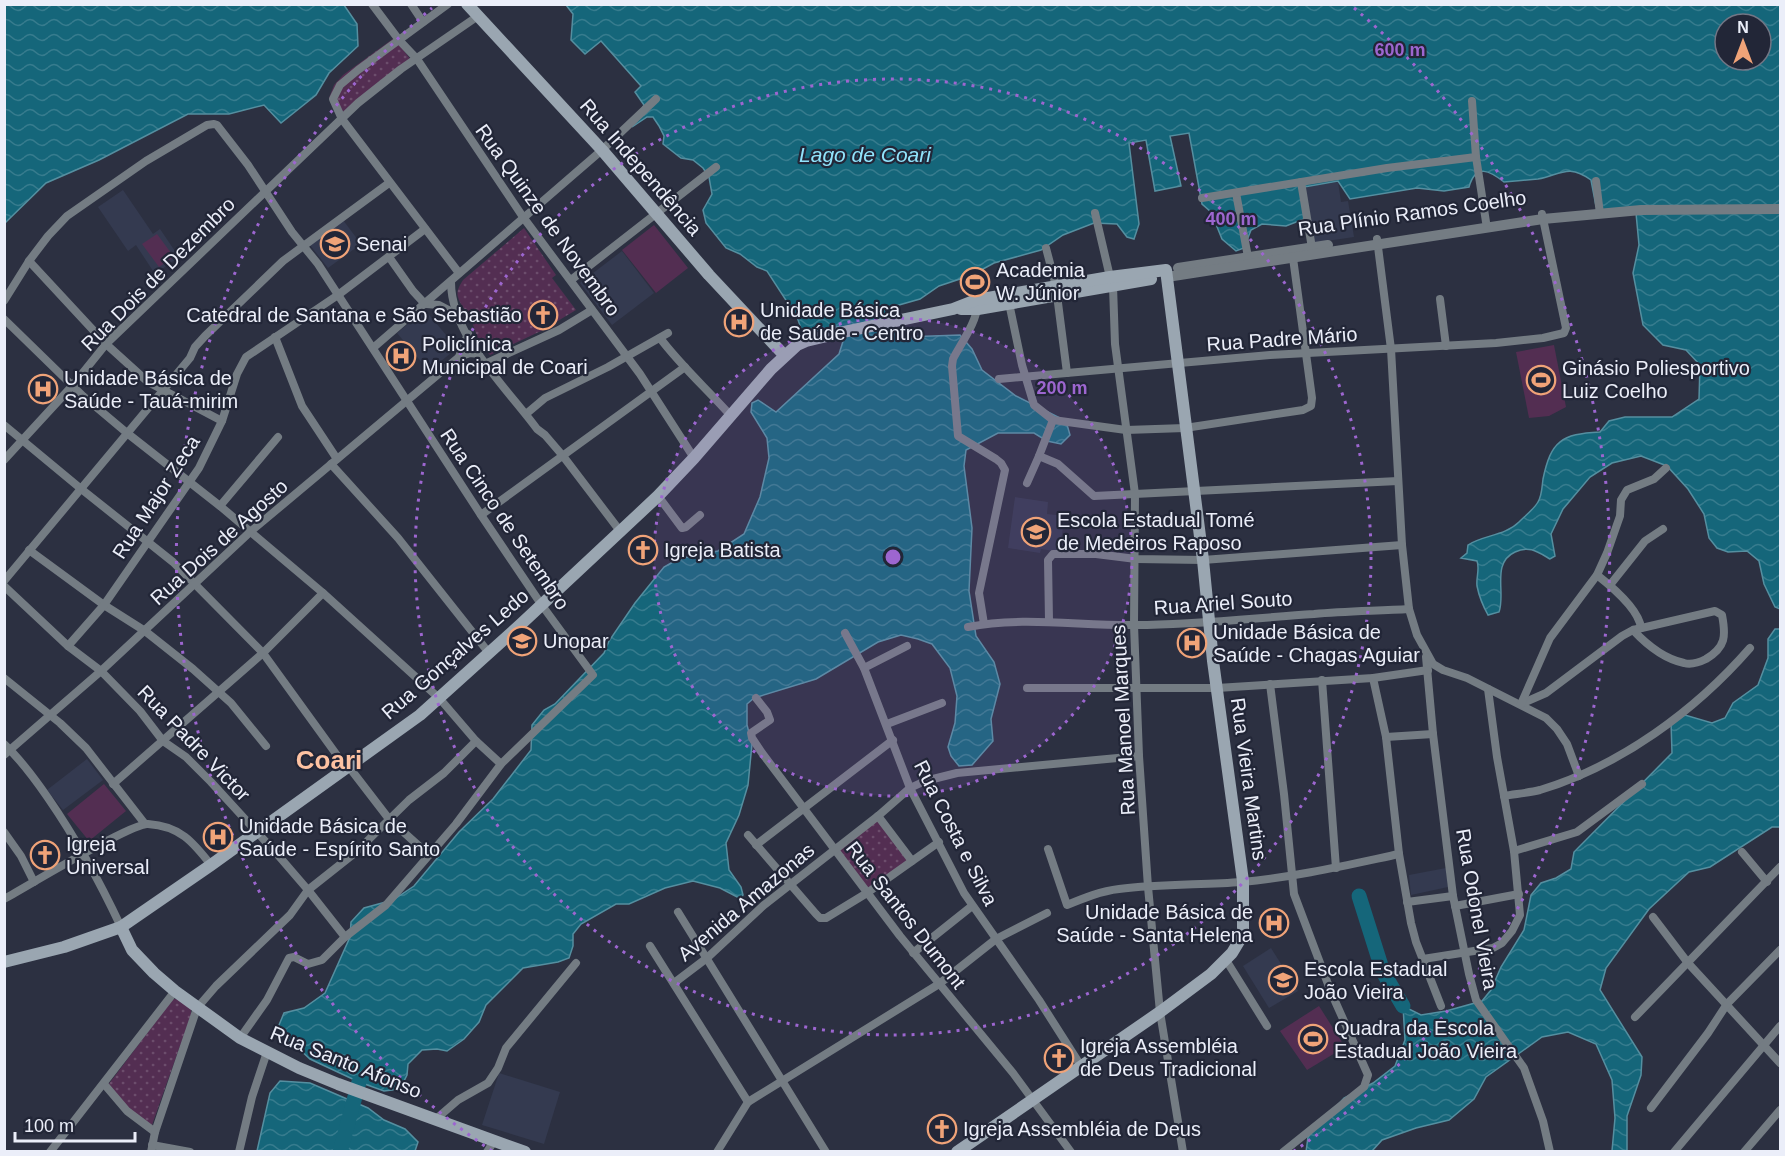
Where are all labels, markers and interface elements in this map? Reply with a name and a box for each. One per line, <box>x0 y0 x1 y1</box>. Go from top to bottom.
north arrow <box>1713 12 1773 72</box>
text: N <box>1737 19 1749 36</box>
text: 600 m <box>1374 40 1426 60</box>
street label: Rua Independência <box>576 94 707 240</box>
street label: Rua Quinze de Novembro <box>471 120 625 320</box>
water label: Lago de Coari <box>799 143 932 166</box>
street label: Rua Plínio Ramos Coelho <box>1297 186 1527 240</box>
street label: Rua Dois de Dezembro <box>77 193 239 355</box>
text: 400 m <box>1205 209 1257 229</box>
school or university icon: Senai <box>319 228 351 260</box>
place label: Senai <box>356 233 407 255</box>
place label: Academia W. Júnior <box>996 259 1086 304</box>
sports icon: Academia W. Júnior <box>959 266 991 298</box>
church icon: Catedral de Santana e São Sebastião <box>527 299 559 331</box>
place label: Unidade Básica de Saúde - Centro <box>760 299 923 344</box>
place label: Catedral de Santana e São Sebastião <box>186 304 522 326</box>
hospital icon: Unidade Básica de Saúde - Centro <box>723 306 755 338</box>
street label: Rua Padre Mário <box>1206 323 1358 355</box>
place label: Policlínica Municipal de Coari <box>422 333 588 378</box>
hospital icon: Policlínica Municipal de Coari <box>385 340 417 372</box>
place label: Ginásio Poliesportivo Luiz Coelho <box>1562 357 1750 402</box>
sports icon: Ginásio Poliesportivo Luiz Coelho <box>1525 364 1557 396</box>
place label: Unidade Básica de Saúde - Tauá-mirim <box>64 367 238 412</box>
hospital icon: Unidade Básica de Saúde - Tauá-mirim <box>27 373 59 405</box>
text: 200 m <box>1036 378 1088 398</box>
street label: Rua Cinco de Setembro <box>436 424 574 614</box>
street label: Rua Major Zeca <box>108 431 204 563</box>
street label: Rua Dois de Agosto <box>146 475 292 609</box>
place label: Escola Estadual Tomé de Medeiros Raposo <box>1057 509 1255 554</box>
school or university icon: Escola Estadual Tomé de Medeiros Raposo <box>1020 516 1052 548</box>
church icon: Igreja Batista <box>627 534 659 566</box>
place label: Igreja Batista <box>664 539 782 561</box>
centre of rings <box>883 547 903 567</box>
street label: Rua Gonçalves Ledo <box>377 584 533 724</box>
street label: Rua Ariel Souto <box>1153 587 1293 619</box>
place label: Unidade Básica de Saúde - Chagas Aguiar <box>1213 621 1420 666</box>
street label: Rua Manoel Marques <box>1107 624 1139 816</box>
school or university icon: Unopar <box>506 625 538 657</box>
hospital icon: Unidade Básica de Saúde - Chagas Aguiar <box>1176 627 1208 659</box>
place label: Unopar <box>543 630 609 652</box>
street label: Rua Padre Victor <box>133 681 255 806</box>
street label: Rua Vieira Martins <box>1227 696 1271 862</box>
district label: Coari <box>296 745 362 775</box>
street label: Rua Costa e Silva <box>910 757 1003 910</box>
place label: Unidade Básica de Saúde - Espírito Santo <box>239 815 440 860</box>
hospital icon: Unidade Básica de Saúde - Espírito Santo <box>202 821 234 853</box>
street label: Rua Odonel Vieira <box>1452 827 1502 992</box>
place label: Igreja Universal <box>66 833 149 878</box>
street label: Rua Santos Dumont <box>842 837 970 993</box>
church icon: Igreja Universal <box>29 839 61 871</box>
street label: Avenida Amazonas <box>673 839 819 965</box>
place label: Unidade Básica de Saúde - Santa Helena <box>1056 901 1254 946</box>
hospital icon: Unidade Básica de Saúde - Santa Helena <box>1258 907 1290 939</box>
place label: Escola Estadual João Vieira <box>1304 958 1447 1003</box>
school or university icon: Escola Estadual João Vieira <box>1267 964 1299 996</box>
place label: Quadra da Escola Estadual João Vieira <box>1334 1017 1518 1062</box>
street label: Rua Santo Afonso <box>267 1022 425 1102</box>
sports icon: Quadra da Escola Estadual João Vieira <box>1297 1023 1329 1055</box>
place label: Igreja Assembléia de Deus Tradicional <box>1080 1035 1257 1080</box>
church icon: Igreja Assembléia de Deus Tradicional <box>1043 1042 1075 1074</box>
scale bar <box>15 1105 135 1143</box>
church icon: Igreja Assembléia de Deus <box>926 1113 958 1145</box>
text: 100 m <box>24 1116 74 1136</box>
place label: Igreja Assembléia de Deus <box>963 1118 1201 1140</box>

